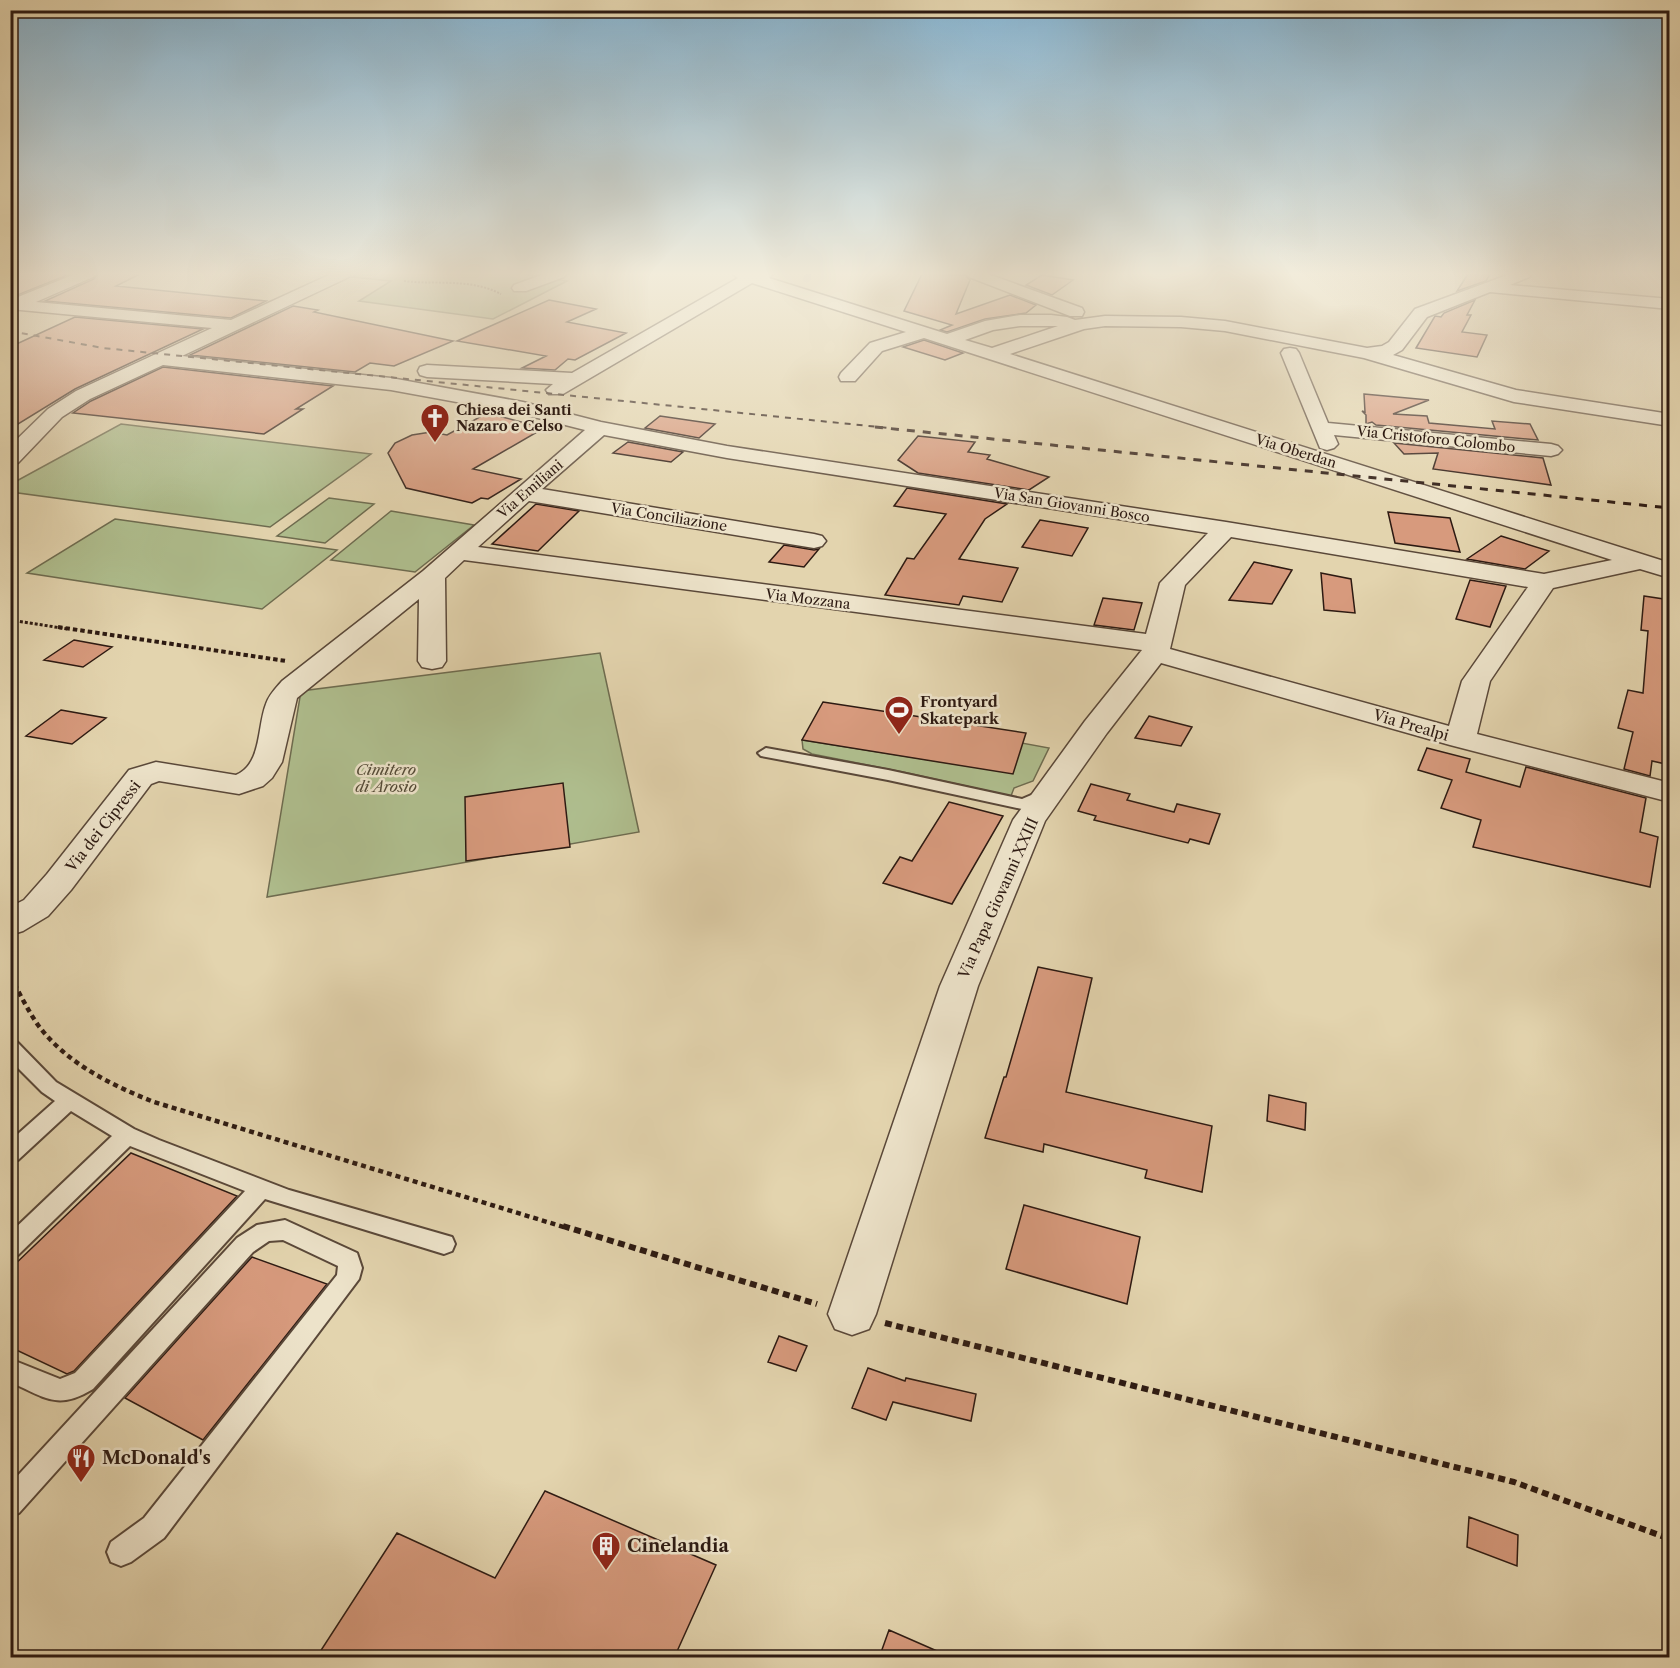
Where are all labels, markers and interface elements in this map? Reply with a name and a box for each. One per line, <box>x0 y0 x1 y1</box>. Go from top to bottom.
place label: Chiesa dei Santi Nazaro e Celso <box>456 401 572 435</box>
church icon: Chiesa dei Santi Nazaro e Celso <box>419 402 451 444</box>
street label: Via Cristoforo Colombo <box>1355 422 1516 456</box>
street label: Via Oberdan <box>1252 430 1339 472</box>
street label: Via Emiliani <box>493 456 567 523</box>
street label: Via San Giovanni Bosco <box>992 484 1151 526</box>
street label: Via Conciliazione <box>609 499 729 535</box>
street label: Via Mozzana <box>763 585 852 613</box>
place label: Frontyard Skatepark <box>920 692 1000 728</box>
sports icon: Frontyard Skatepark <box>883 694 915 736</box>
street label: Via Prealpi <box>1370 705 1451 745</box>
park label: Cimitero di Arosio <box>355 760 417 796</box>
street label: Via dei Cipressi <box>61 776 145 876</box>
street label: Via Papa Giovanni XXIII <box>953 815 1042 982</box>
restaurant icon: McDonald's <box>65 1442 97 1484</box>
place label: McDonald's <box>102 1447 211 1469</box>
building icon: Cinelandia <box>590 1530 622 1572</box>
place label: Cinelandia <box>627 1535 730 1557</box>

